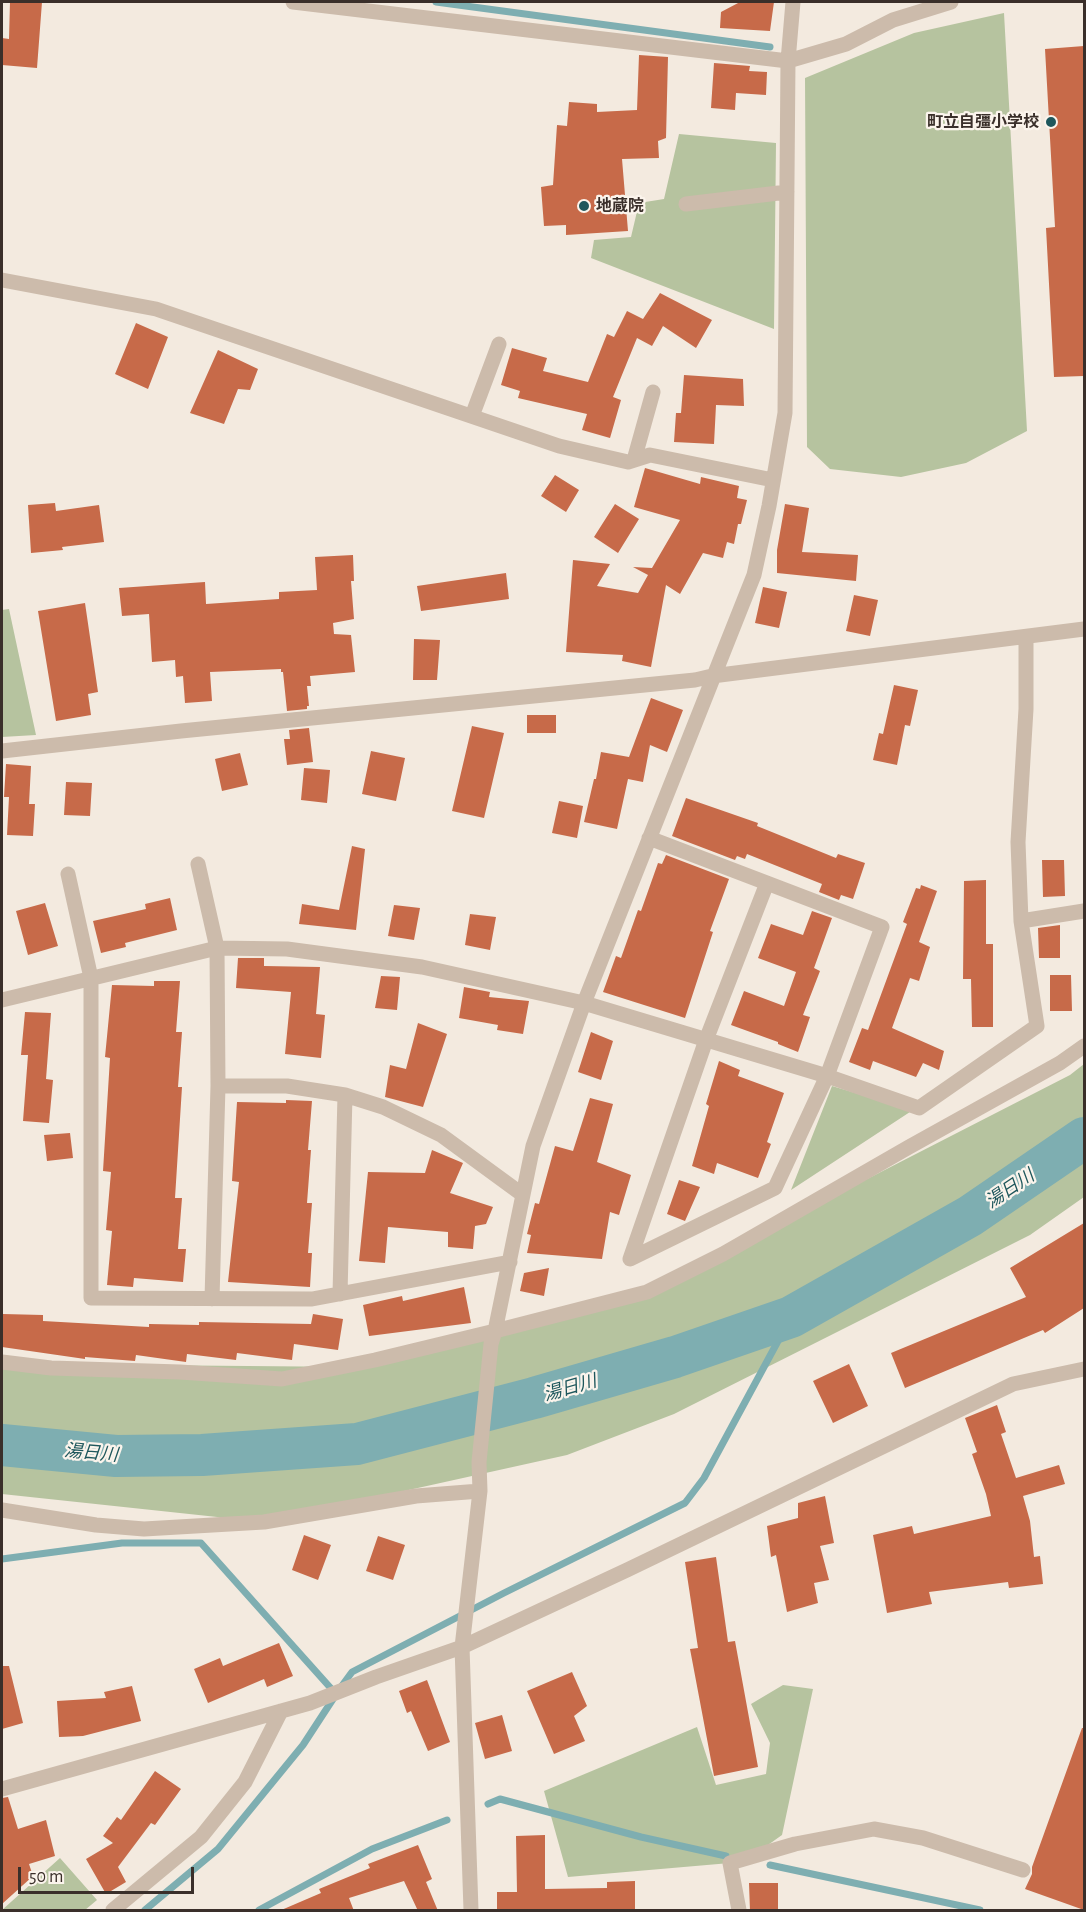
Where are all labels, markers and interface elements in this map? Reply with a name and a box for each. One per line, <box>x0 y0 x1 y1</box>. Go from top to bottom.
place label: 町立自彊小学校 <box>927 112 1039 132</box>
marker: 町立自彊小学校 <box>1044 115 1058 129</box>
place label: 地蔵院 <box>596 196 644 216</box>
marker: 地蔵院 <box>577 199 591 213</box>
water label: 湯日川 <box>982 1165 1038 1213</box>
water label: 湯日川 <box>541 1370 599 1406</box>
water label: 湯日川 <box>63 1440 119 1466</box>
scale bar <box>21 1855 196 1893</box>
text: 50 m <box>29 1868 63 1886</box>

